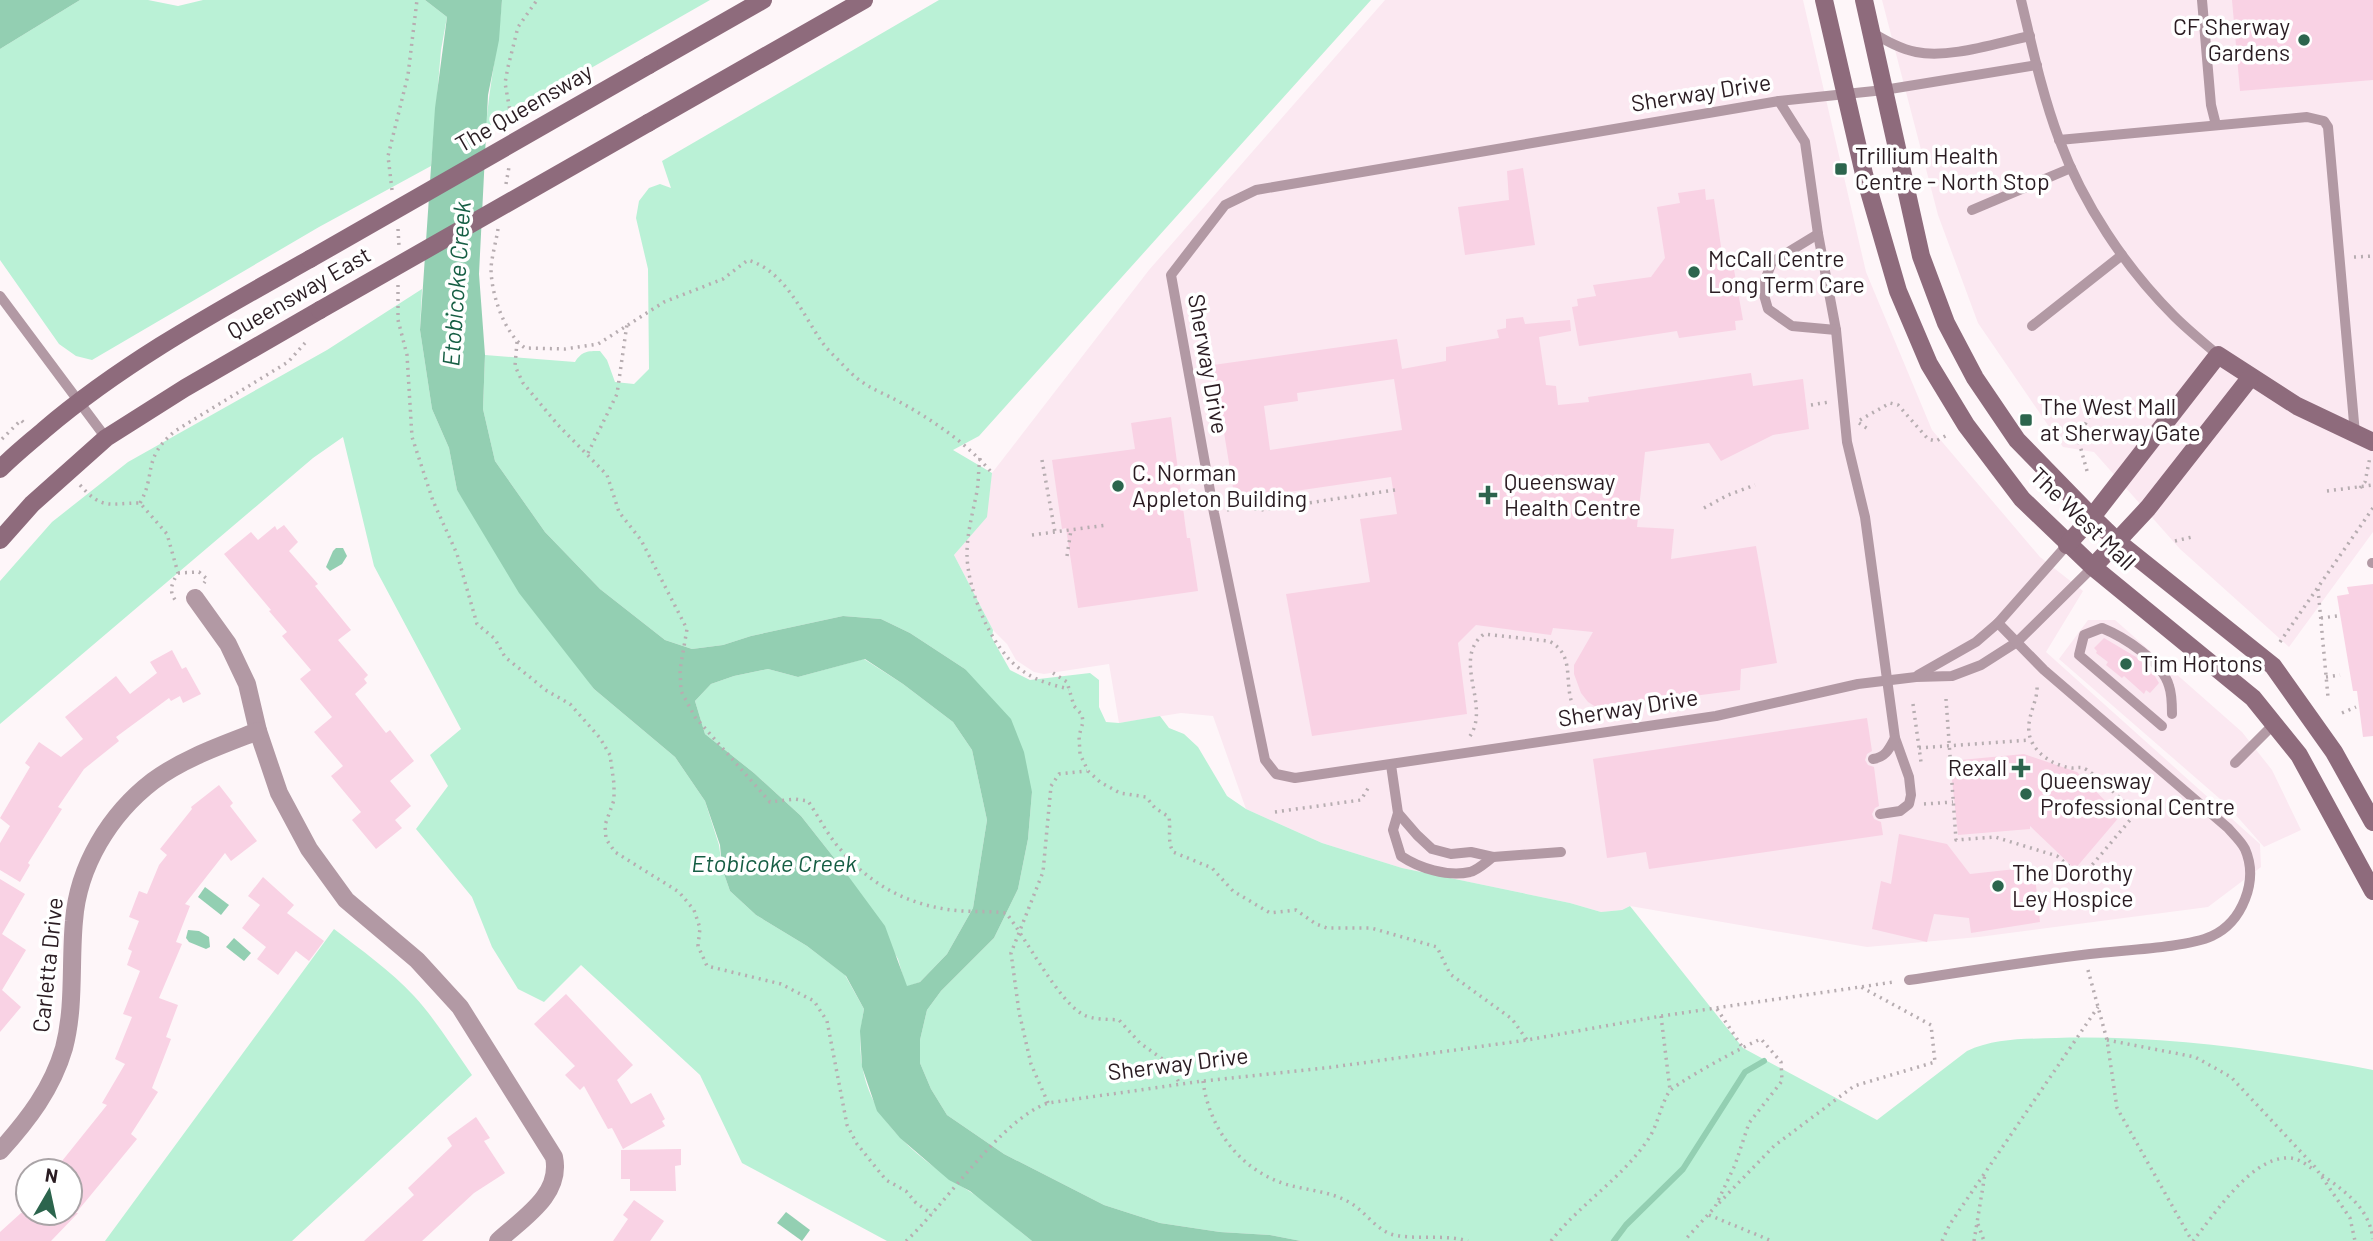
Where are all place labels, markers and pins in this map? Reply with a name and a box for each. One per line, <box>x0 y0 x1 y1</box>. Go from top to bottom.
place label: CF Sherway Gardens <box>2173 12 2290 66</box>
marker: CF Sherway Gardens <box>2296 32 2312 48</box>
place label: Trillium Health Centre - North Stop <box>1855 141 2050 195</box>
marker: Trillium Health Centre - North Stop <box>1833 161 1849 177</box>
place label: McCall Centre Long Term Care <box>1708 244 1865 298</box>
marker: McCall Centre Long Term Care <box>1686 264 1702 280</box>
place label: The West Mall at Sherway Gate <box>2040 392 2201 446</box>
marker: The West Mall at Sherway Gate <box>2018 412 2034 428</box>
place label: C. Norman Appleton Building <box>1132 458 1307 512</box>
place label: Queensway Health Centre <box>1504 467 1641 521</box>
marker: C. Norman Appleton Building <box>1110 478 1126 494</box>
marker: Queensway Health Centre <box>1478 485 1498 505</box>
place label: Tim Hortons <box>2140 649 2263 677</box>
marker: Tim Hortons <box>2118 656 2134 672</box>
place label: Rexall <box>1948 753 2007 781</box>
marker: Rexall <box>2013 760 2029 776</box>
place label: Queensway Professional Centre <box>2040 766 2235 820</box>
marker: Queensway Professional Centre <box>2018 786 2034 802</box>
place label: The Dorothy Ley Hospice <box>2012 858 2134 912</box>
marker: The Dorothy Ley Hospice <box>1990 878 2006 894</box>

